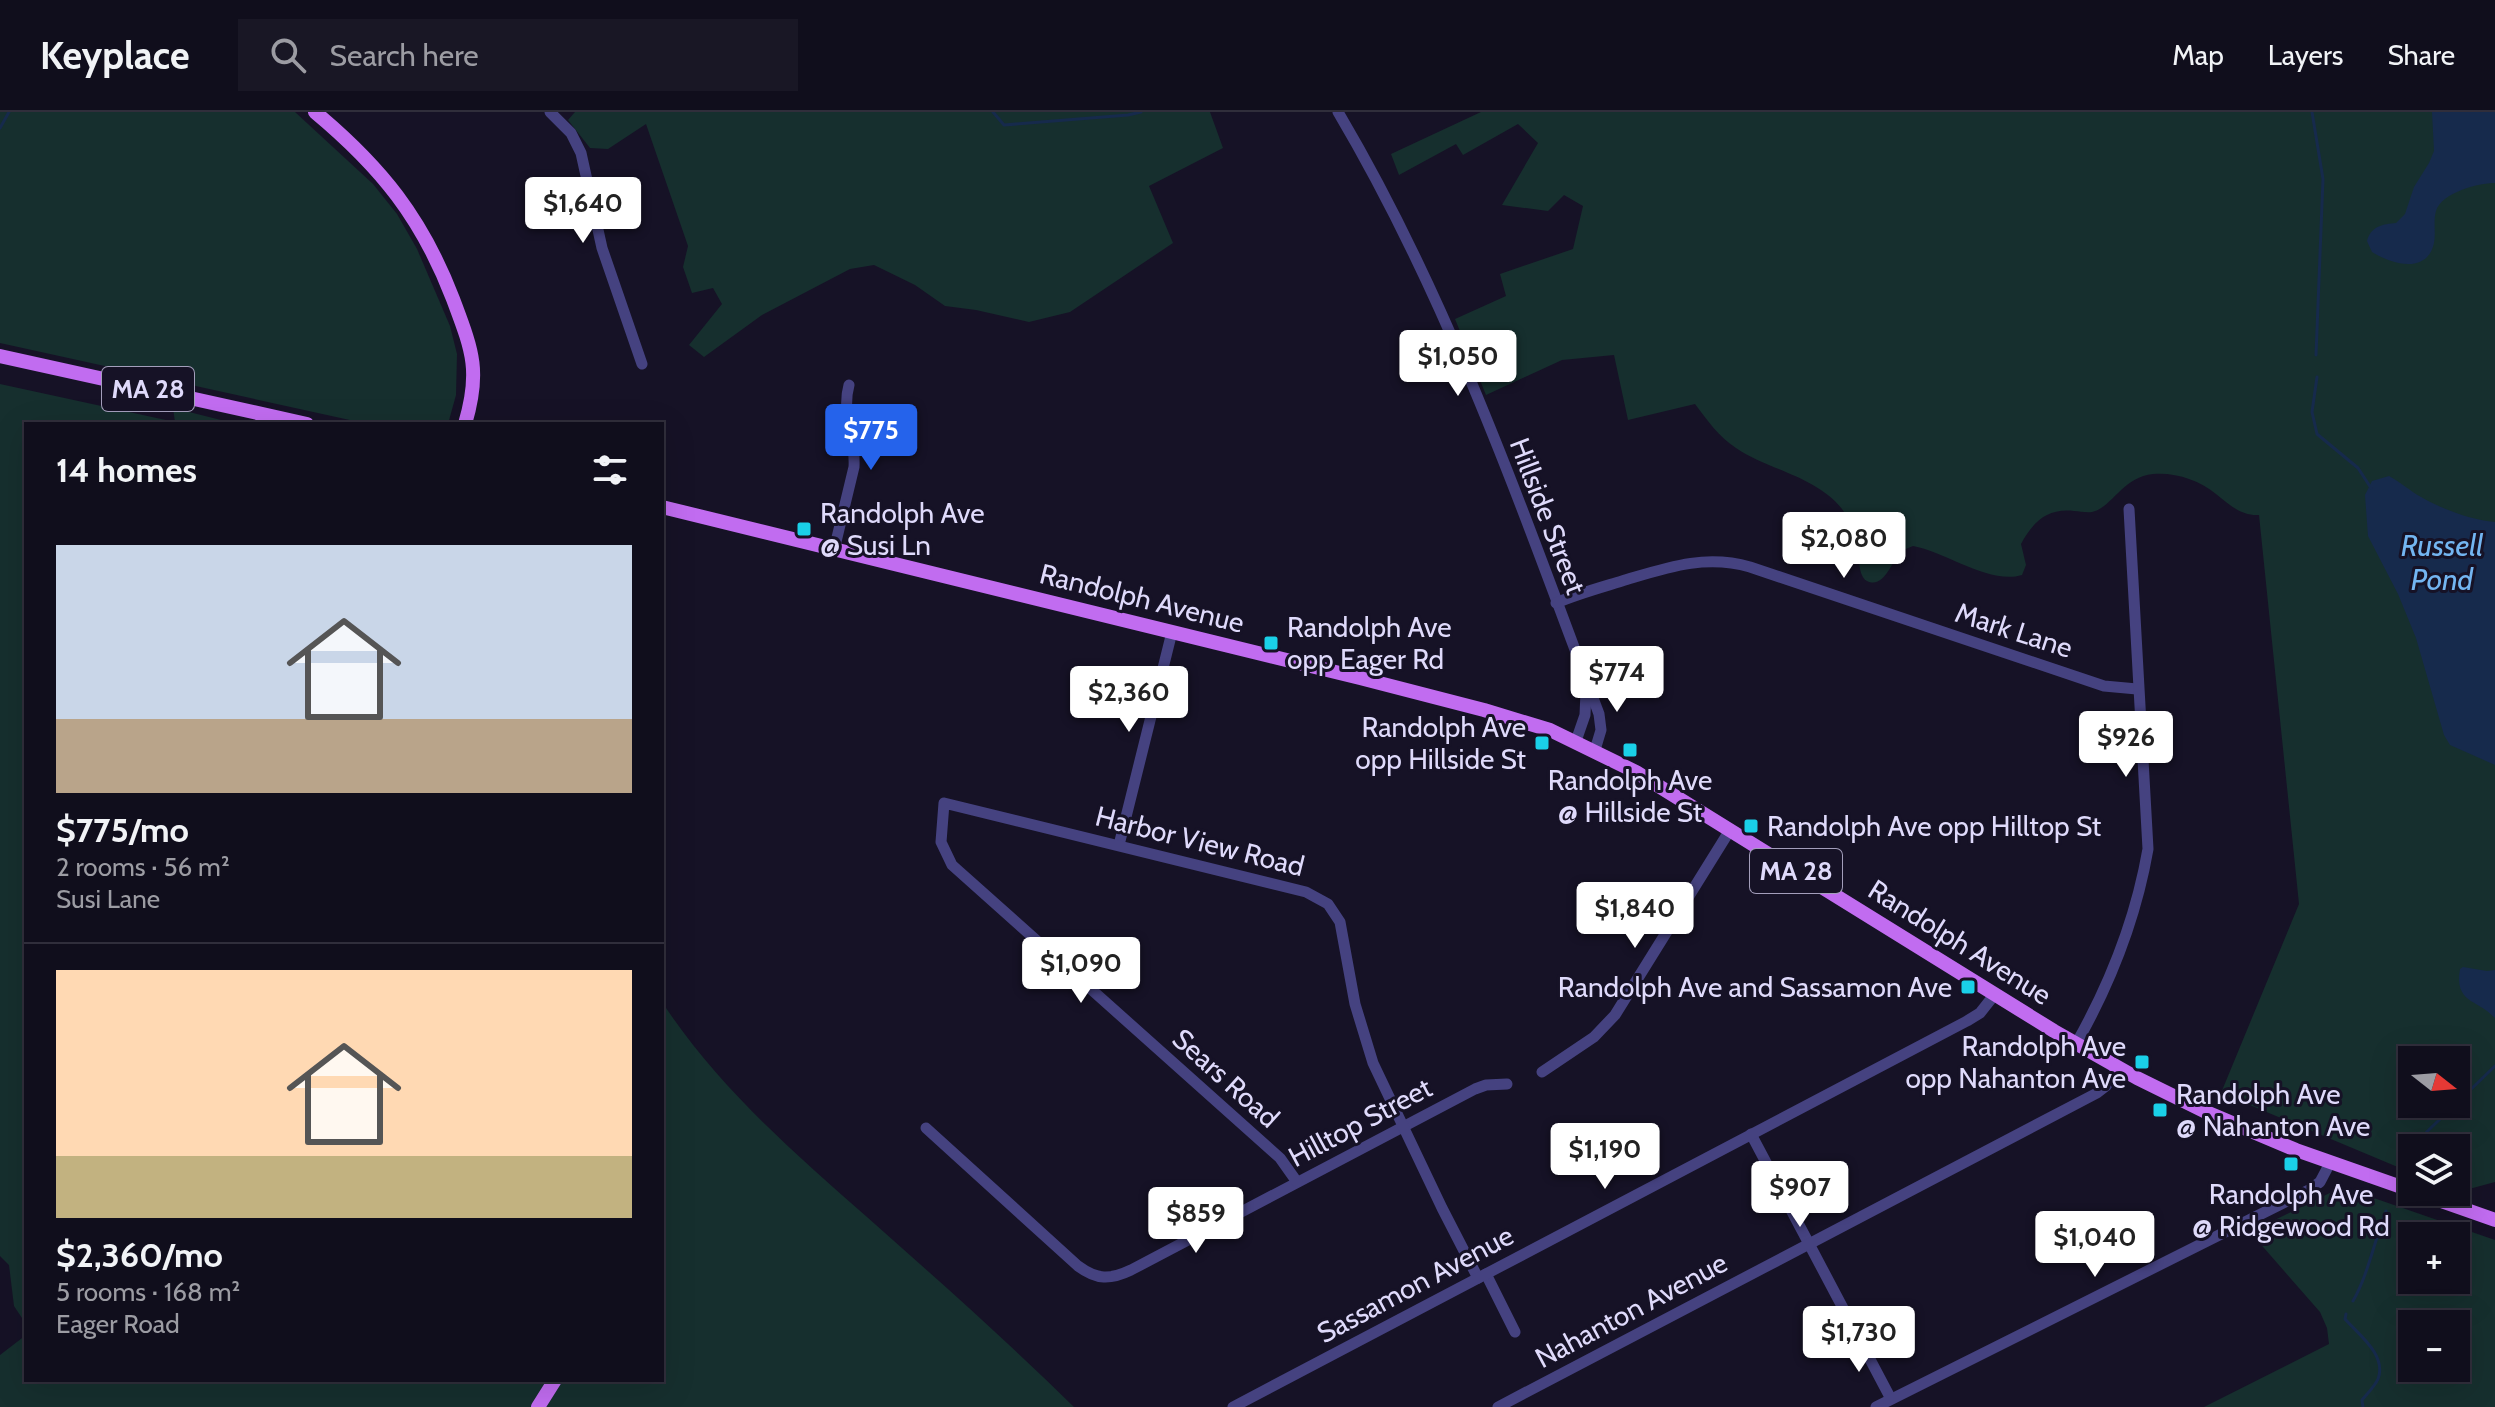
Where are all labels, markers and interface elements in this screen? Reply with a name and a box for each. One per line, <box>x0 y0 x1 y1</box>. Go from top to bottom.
search box <box>238 19 798 91</box>
text: Keyplace <box>40 32 190 79</box>
icon: search <box>266 33 310 77</box>
text: Search here <box>330 37 479 74</box>
text: Map <box>2172 38 2224 72</box>
text: Layers <box>2268 38 2343 72</box>
text: Share <box>2387 38 2455 72</box>
pin: $1,640 <box>518 177 648 245</box>
text: $1,640 <box>543 187 623 219</box>
pin: $1,050 <box>1393 330 1523 398</box>
text: $1,050 <box>1417 340 1499 372</box>
road number: MA 28 <box>102 367 194 411</box>
pin: $775 <box>824 404 918 472</box>
text: $775 <box>843 414 899 446</box>
street label: Hillside Street <box>1503 433 1593 599</box>
icon: filters <box>588 448 632 492</box>
text: 14 homes <box>56 449 197 491</box>
place label: Randolph Ave @ Susi Ln <box>820 496 985 562</box>
pin: $2,080 <box>1779 512 1909 580</box>
marker: Randolph Ave @ Susi Ln <box>795 520 813 538</box>
text: $2,080 <box>1800 522 1888 554</box>
water label: Russell Pond <box>2401 527 2483 598</box>
street label: Randolph Avenue <box>1036 556 1248 640</box>
street label: Mark Lane <box>1951 595 2077 665</box>
icon: home <box>272 597 416 741</box>
place label: Randolph Ave opp Eager Rd <box>1287 610 1452 676</box>
marker: Randolph Ave opp Eager Rd <box>1262 634 1280 652</box>
pin: $774 <box>1570 646 1664 714</box>
text: $774 <box>1589 656 1645 688</box>
pin: $2,360 <box>1064 666 1194 734</box>
text: $2,360 <box>1088 676 1170 708</box>
place label: Randolph Ave opp Hillside St <box>1355 710 1526 776</box>
pin: $926 <box>2079 711 2173 779</box>
text: $926 <box>2097 721 2155 753</box>
marker: Randolph Ave opp Hillside St <box>1533 734 1551 752</box>
marker: Randolph Ave @ Hillside St <box>1621 741 1639 759</box>
place label: Randolph Ave @ Hillside St <box>1548 763 1712 829</box>
street label: Harbor View Road <box>1092 799 1308 883</box>
text: $775/mo <box>56 809 189 851</box>
place label: Randolph Ave opp Hilltop St <box>1767 809 2101 843</box>
marker: Randolph Ave opp Hilltop St <box>1742 817 1760 835</box>
road number: MA 28 <box>1750 849 1842 893</box>
text: 2 rooms · 56 m² <box>56 851 230 883</box>
street label: Randolph Avenue <box>1862 872 2058 1012</box>
pin: $1,840 <box>1570 882 1700 950</box>
text: Susi Lane <box>56 883 160 915</box>
text: $1,840 <box>1595 892 1675 924</box>
pin: $1,090 <box>1016 937 1146 1005</box>
text: $1,090 <box>1040 947 1122 979</box>
place label: Randolph Ave and Sassamon Ave <box>1558 970 1952 1004</box>
marker: Randolph Ave and Sassamon Ave <box>1959 978 1977 996</box>
street label: Sears Road <box>1166 1021 1286 1135</box>
icon: home <box>272 1022 416 1166</box>
place label: Randolph Ave opp Nahanton Ave <box>1905 1029 2126 1095</box>
north arrow <box>2398 1046 2470 1118</box>
map controls <box>2398 1046 2470 1382</box>
marker: Randolph Ave opp Nahanton Ave <box>2133 1053 2151 1071</box>
street label: Hilltop Street <box>1283 1070 1437 1174</box>
place label: Randolph Ave @ Nahanton Ave <box>2176 1077 2370 1143</box>
marker: Randolph Ave @ Nahanton Ave <box>2151 1101 2169 1119</box>
pin: $1,190 <box>1540 1123 1670 1191</box>
text: $1,190 <box>1569 1133 1641 1165</box>
button: layers <box>2398 1134 2470 1206</box>
marker: Randolph Ave @ Ridgewood Rd <box>2282 1155 2300 1173</box>
pin: $907 <box>1753 1161 1847 1229</box>
text: $907 <box>1769 1171 1831 1203</box>
place label: Randolph Ave @ Ridgewood Rd <box>2192 1177 2390 1243</box>
pin: $859 <box>1149 1187 1243 1255</box>
text: $859 <box>1166 1197 1226 1229</box>
pin: $1,040 <box>2030 1211 2160 1279</box>
street label: Sassamon Avenue <box>1311 1218 1519 1350</box>
text: $1,040 <box>2053 1221 2137 1253</box>
button: + <box>2398 1222 2470 1294</box>
text: $2,360/mo <box>56 1234 223 1276</box>
street label: Nahanton Avenue <box>1529 1245 1733 1375</box>
text: 5 rooms · 168 m² <box>56 1276 240 1308</box>
pin: $1,730 <box>1794 1306 1924 1374</box>
text: Eager Road <box>56 1308 180 1340</box>
button: − <box>2398 1310 2470 1382</box>
text: $1,730 <box>1821 1316 1897 1348</box>

